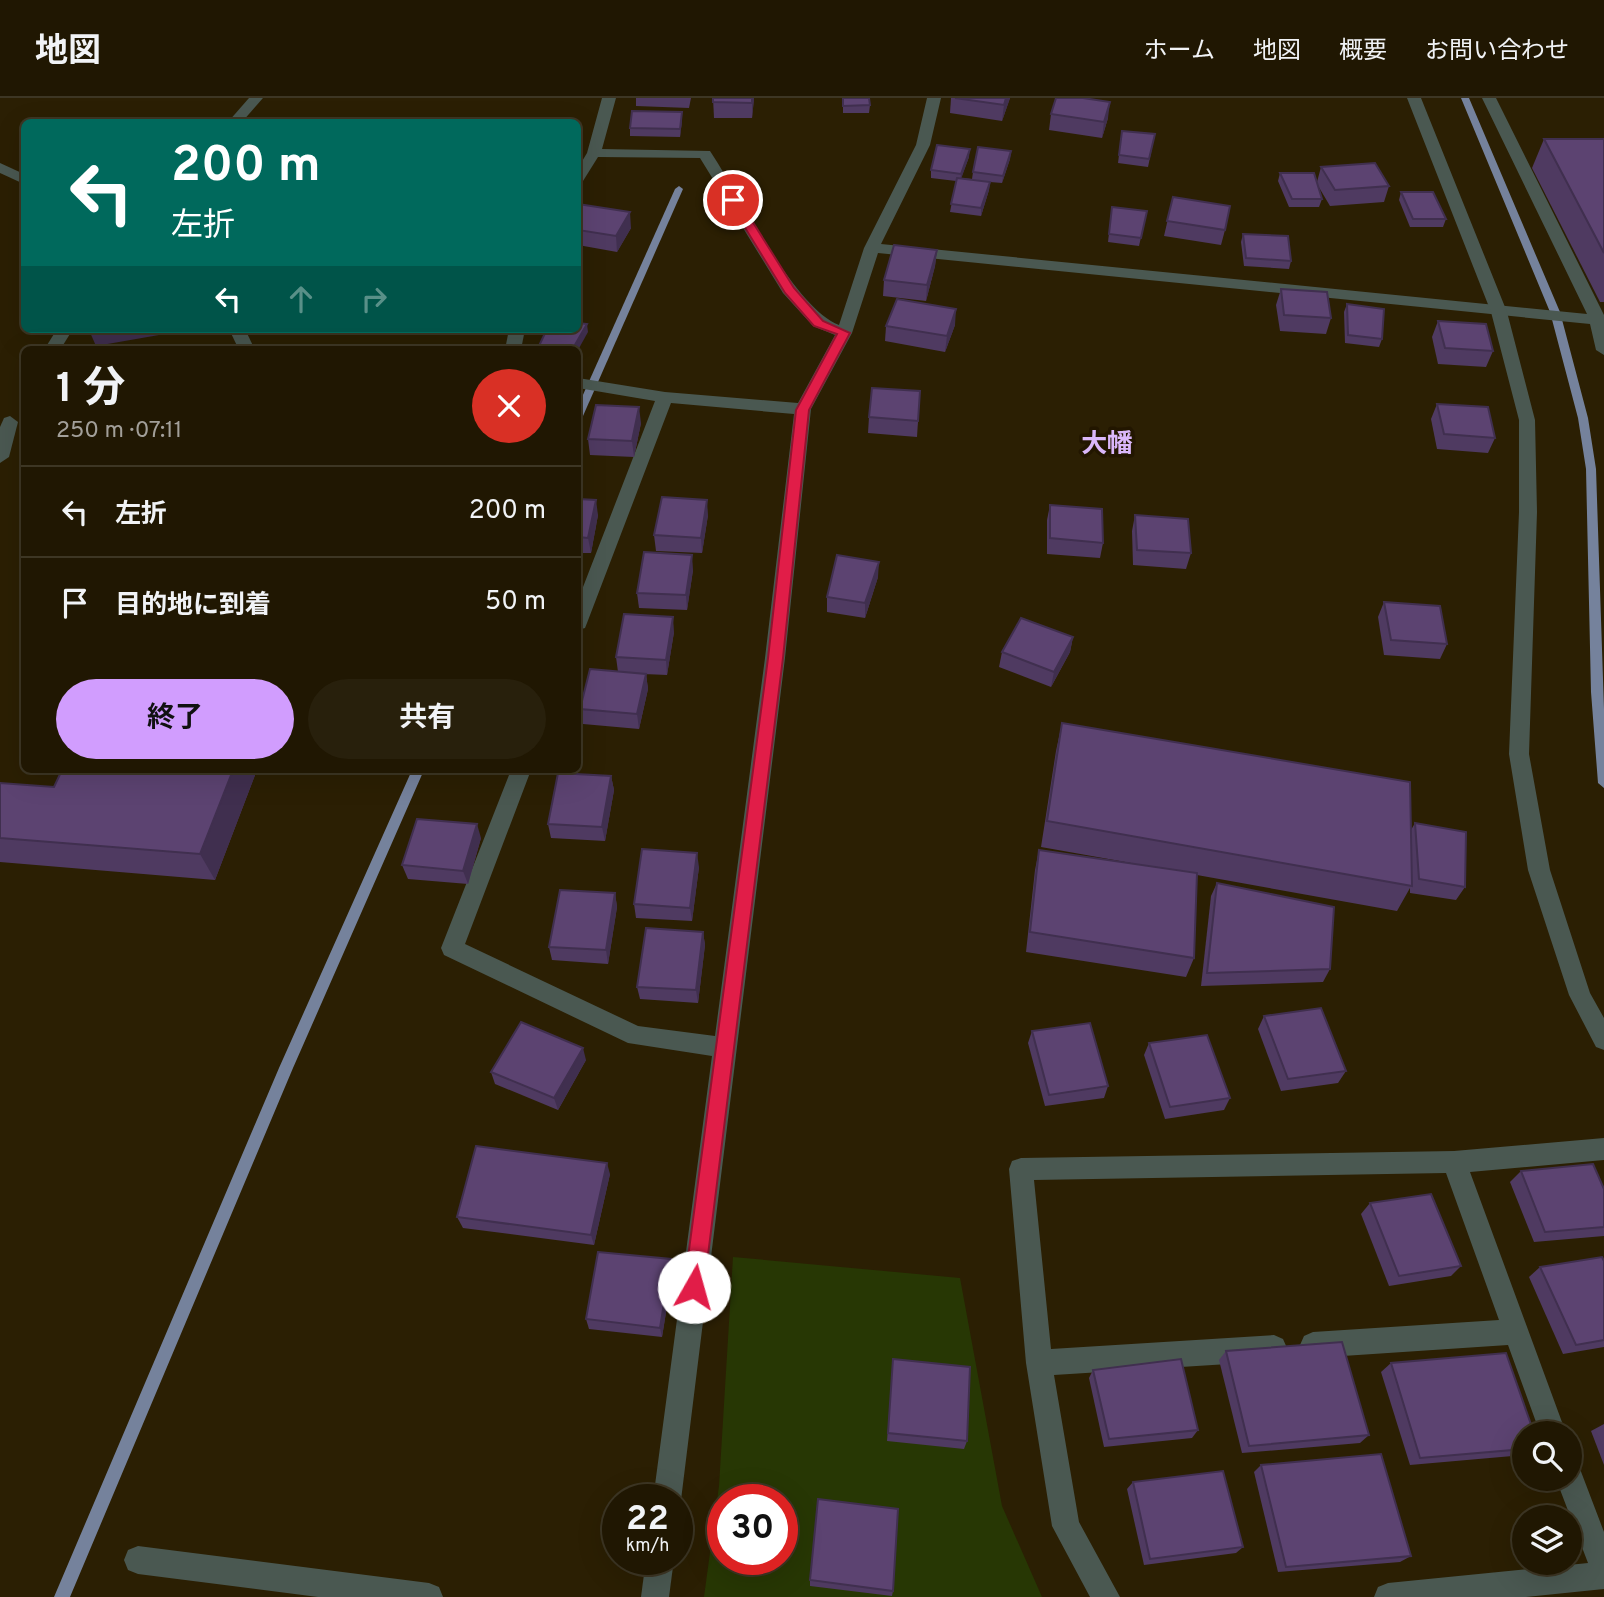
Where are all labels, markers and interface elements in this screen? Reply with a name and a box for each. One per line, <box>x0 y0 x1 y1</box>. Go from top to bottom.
text: 地図 <box>35 32 101 74</box>
text: ホーム <box>1144 37 1215 67</box>
text: 地図 <box>1253 37 1301 67</box>
text: 概要 <box>1339 37 1387 67</box>
text: お問い合わせ <box>1425 37 1569 67</box>
text: 200 m <box>171 137 321 199</box>
icon: left <box>56 147 147 238</box>
pin <box>703 170 763 230</box>
icon: arrive <box>714 181 752 219</box>
text: 左折 <box>171 207 235 247</box>
icon: left <box>209 280 247 318</box>
icon: ahead <box>282 280 320 318</box>
icon: right <box>355 280 393 318</box>
text: 1 分 <box>56 364 125 417</box>
button: close <box>472 369 546 443</box>
text: 250 m · 07:11 <box>56 417 182 446</box>
district label: 大幡 <box>1081 429 1133 462</box>
icon: left <box>56 493 94 531</box>
text: 200 m <box>469 495 546 528</box>
text: 左折 <box>115 499 167 532</box>
icon: arrive <box>56 584 94 622</box>
text: 50 m <box>485 586 546 619</box>
text: 目的地に到着 <box>115 590 271 623</box>
button: 終了 <box>56 679 294 759</box>
button: 共有 <box>308 679 546 759</box>
position arrow <box>657 1250 731 1324</box>
map controls <box>1512 1421 1582 1575</box>
button: search <box>1512 1421 1582 1491</box>
speed limit sign: 30 <box>707 1484 798 1575</box>
text: 22 <box>626 1498 669 1542</box>
button: layers <box>1512 1505 1582 1575</box>
text: km/h <box>626 1535 669 1558</box>

